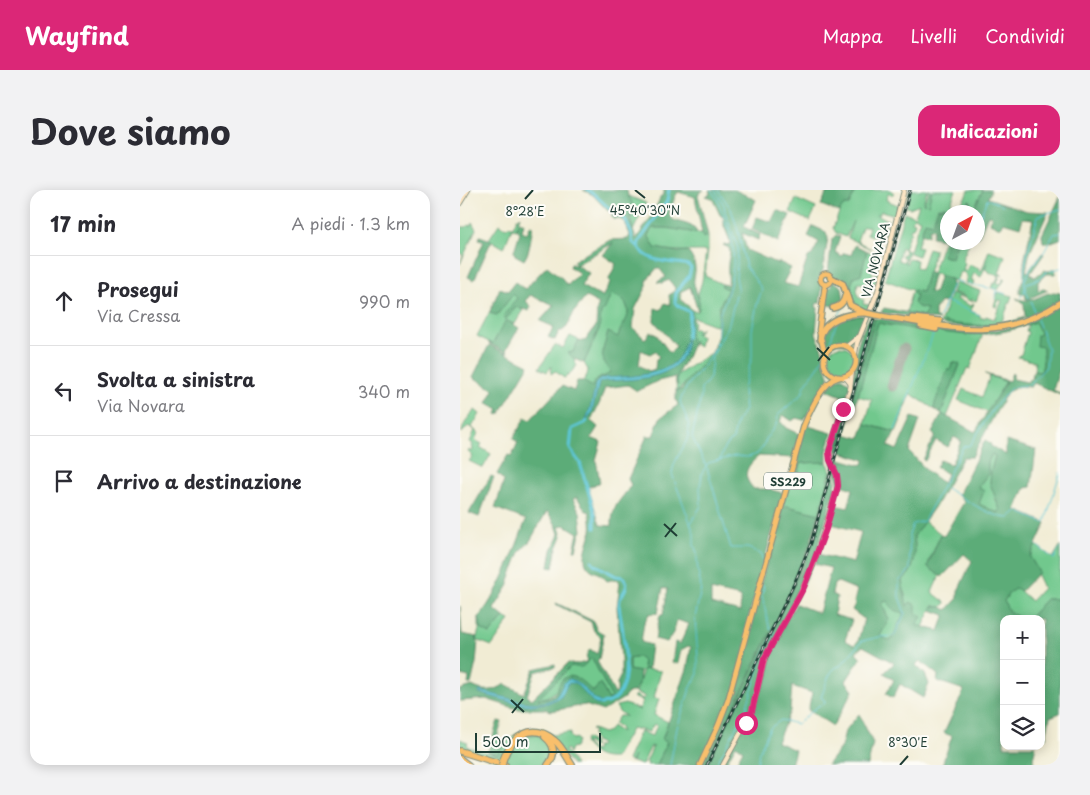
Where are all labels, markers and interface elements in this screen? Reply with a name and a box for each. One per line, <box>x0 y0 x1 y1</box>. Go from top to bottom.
text: Wayfind <box>25 17 129 53</box>
text: Mappa <box>823 22 883 49</box>
text: Livelli <box>911 22 957 49</box>
text: Condividi <box>985 22 1065 49</box>
text: Dove siamo <box>30 104 231 157</box>
button: Indicazioni <box>918 105 1060 156</box>
text: 45°40'30"N <box>610 201 680 219</box>
text: 8°28'E <box>505 202 545 220</box>
north arrow <box>940 205 985 250</box>
text: 17 min <box>50 207 116 239</box>
text: A piedi · 1.3 km <box>292 211 410 235</box>
street label: VIA NOVARA <box>856 220 894 300</box>
text: Prosegui <box>97 275 179 303</box>
icon: ahead <box>50 287 78 315</box>
text: 990 m <box>359 289 410 313</box>
text: Via Cressa <box>97 303 180 327</box>
text: Svolta a sinistra <box>97 365 255 393</box>
icon: left <box>50 377 78 405</box>
text: 340 m <box>358 379 410 403</box>
text: Via Novara <box>97 393 185 417</box>
route end <box>832 398 855 421</box>
icon: arrive <box>50 467 78 495</box>
text: Arrivo a destinazione <box>97 467 302 495</box>
road number: SS229 <box>764 472 812 490</box>
map controls <box>1000 615 1045 750</box>
button: + <box>1000 615 1045 660</box>
button: − <box>1000 660 1045 705</box>
button: layers <box>1000 705 1045 750</box>
route start <box>735 712 758 735</box>
scale bar <box>475 730 601 753</box>
text: 500 m <box>482 731 529 752</box>
text: 8°30'E <box>888 733 928 751</box>

